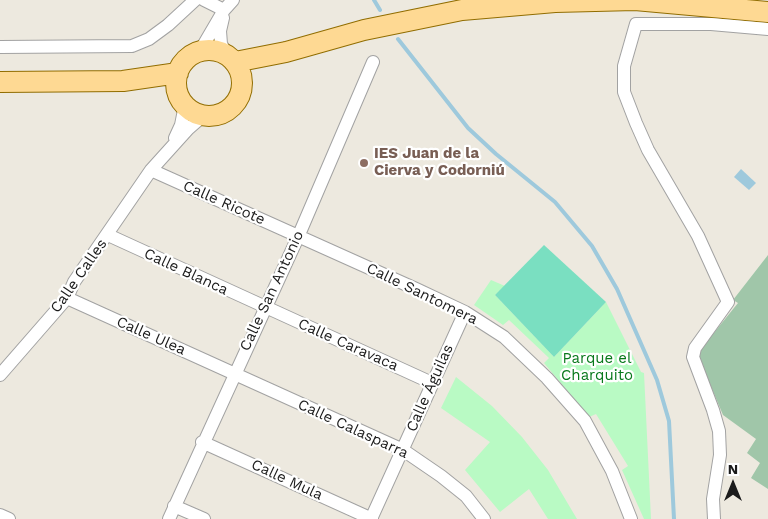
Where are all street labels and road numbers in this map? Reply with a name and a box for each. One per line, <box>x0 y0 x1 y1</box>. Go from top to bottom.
street label: Calle Ricote <box>180 177 268 229</box>
street label: Calle San Antonio <box>236 228 308 354</box>
street label: Calle Calles <box>47 236 111 316</box>
street label: Calle Blanca <box>141 245 231 299</box>
street label: Calle Santomera <box>363 259 481 329</box>
street label: Calle Ulea <box>114 313 188 359</box>
street label: Calle Caravaca <box>295 315 401 375</box>
street label: Calle Águilas <box>403 341 457 435</box>
street label: Calle Calasparra <box>295 396 411 462</box>
street label: Calle Mula <box>248 456 326 504</box>

